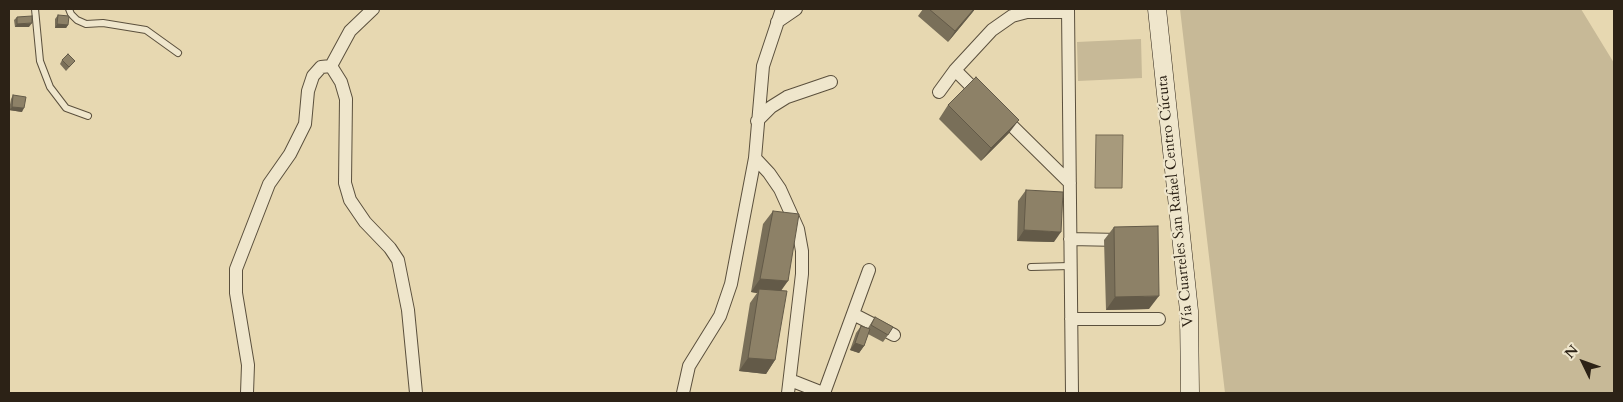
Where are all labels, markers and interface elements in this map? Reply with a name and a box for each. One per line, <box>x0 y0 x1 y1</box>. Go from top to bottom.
street label: Vía Cuarteles San Rafael Centro Cúcuta <box>1154 74 1198 328</box>
north arrow <box>1558 337 1608 387</box>
text: N <box>1560 341 1583 363</box>

